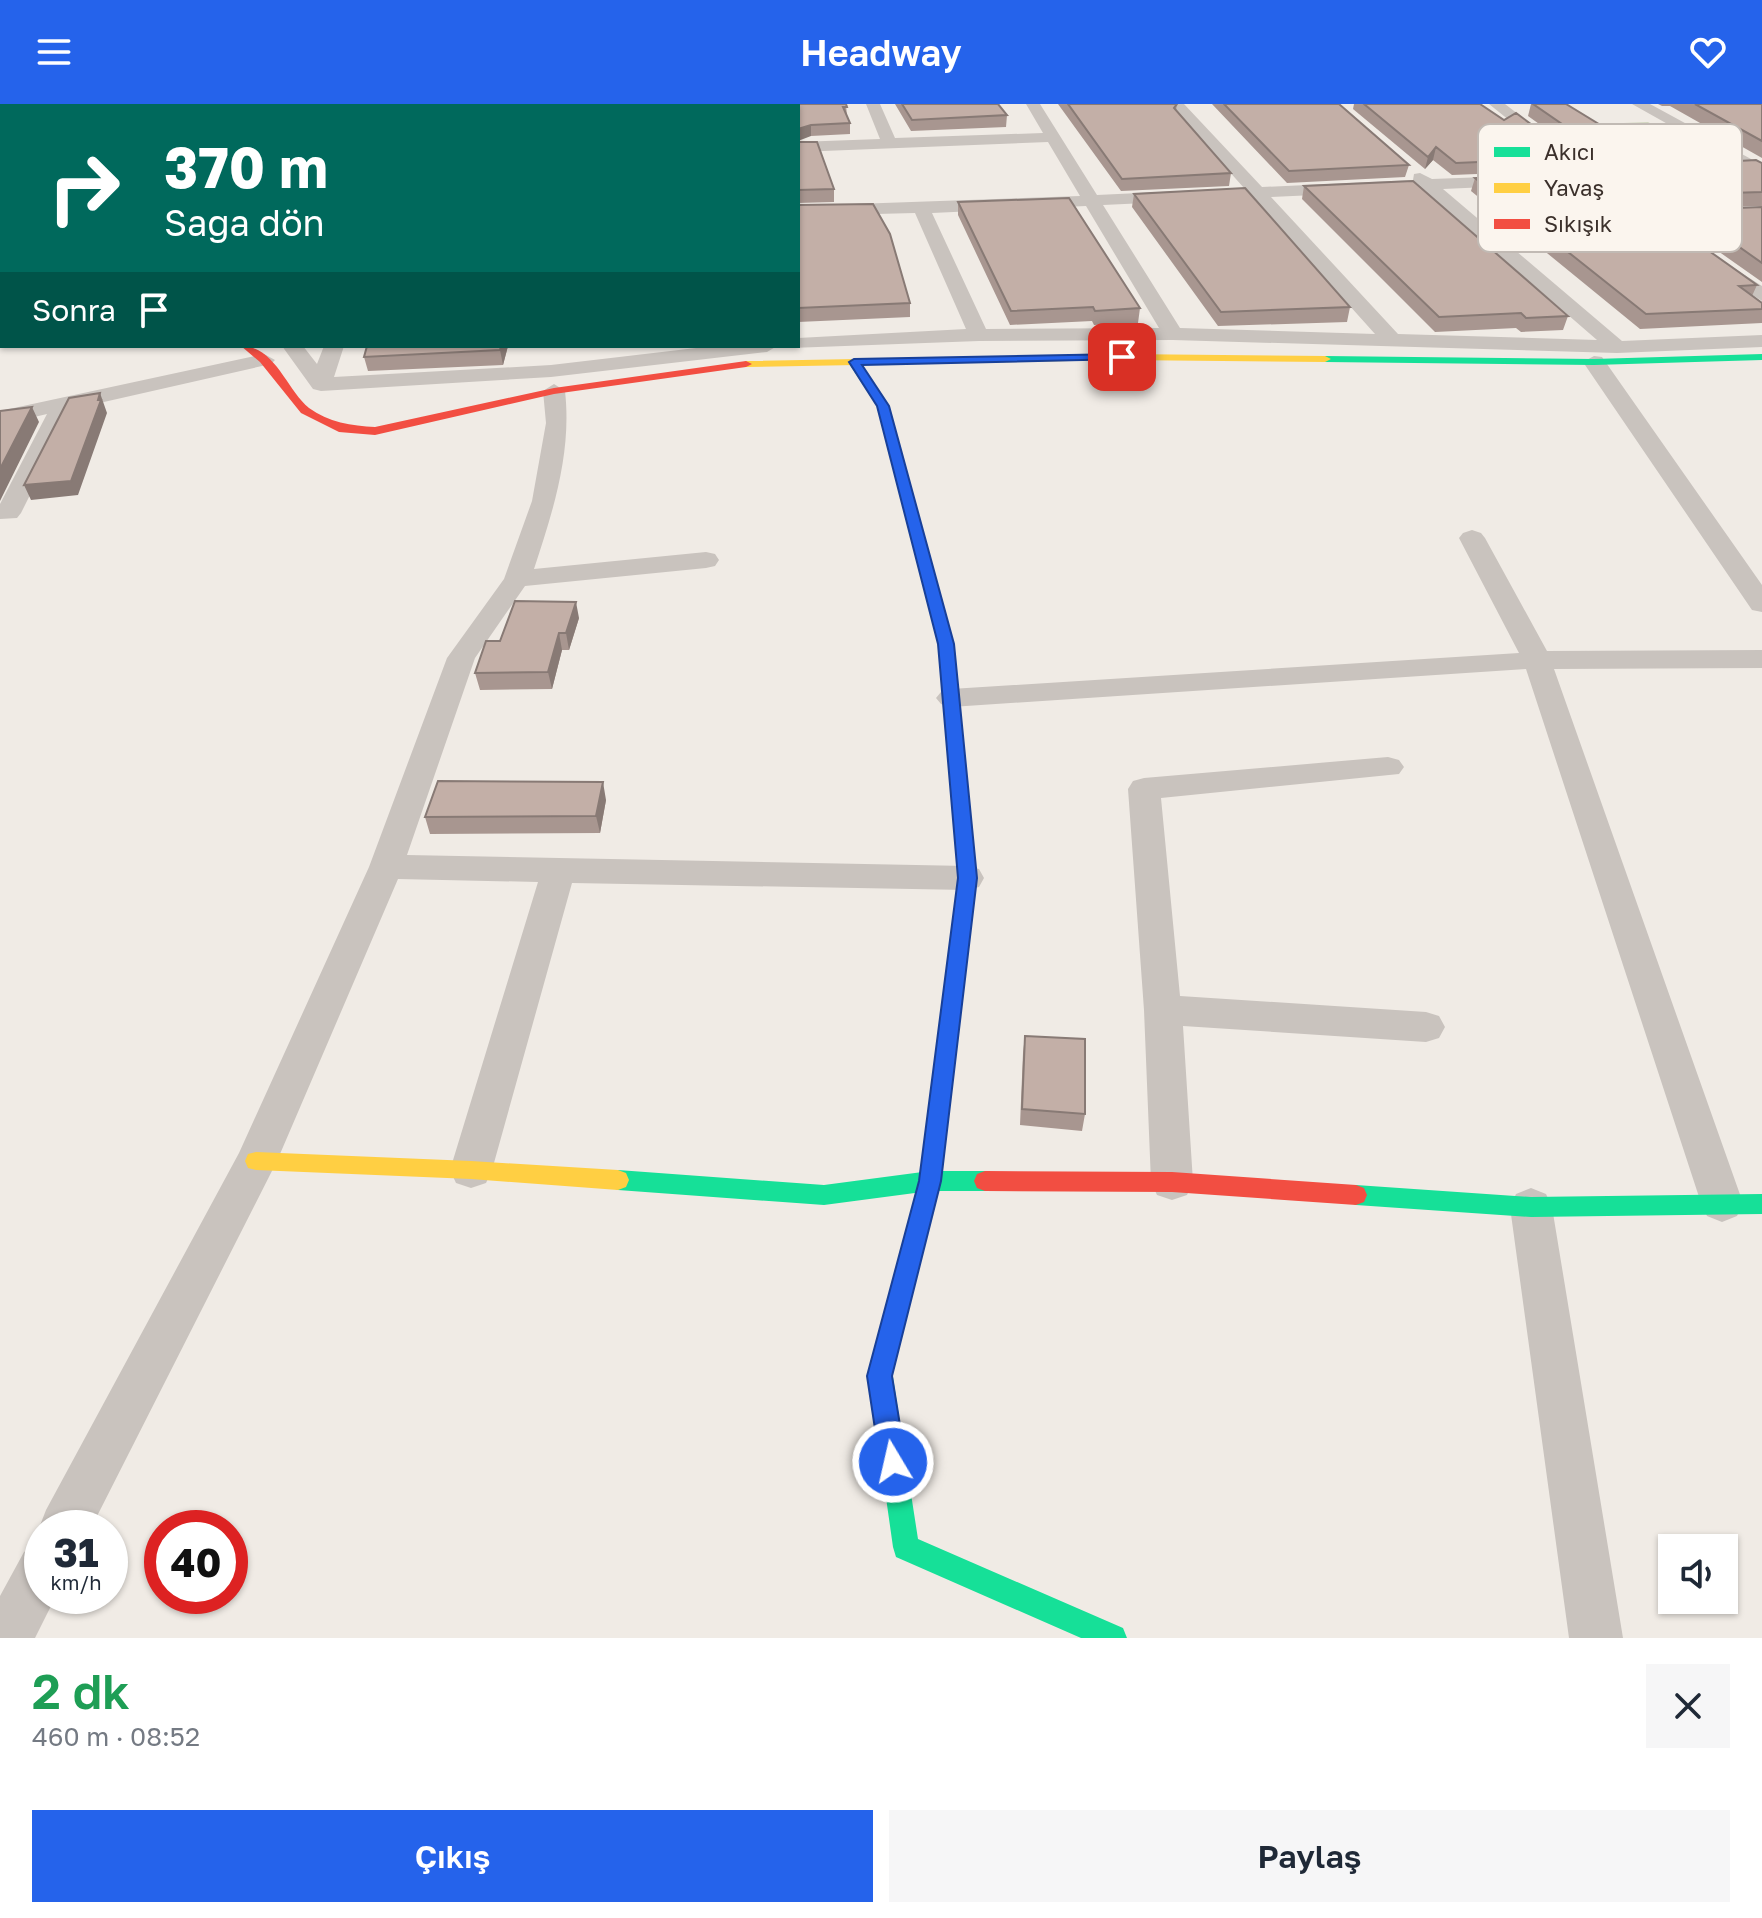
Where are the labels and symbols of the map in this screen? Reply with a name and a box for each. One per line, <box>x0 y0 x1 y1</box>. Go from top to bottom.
legend <box>1478 124 1742 252</box>
text: Akıcı <box>1544 138 1595 165</box>
text: Yavaş <box>1544 174 1604 201</box>
text: Sıkışık <box>1544 210 1612 237</box>
pin <box>1088 323 1156 391</box>
position arrow <box>851 1420 935 1504</box>
speed limit sign: 40 <box>144 1510 248 1614</box>

